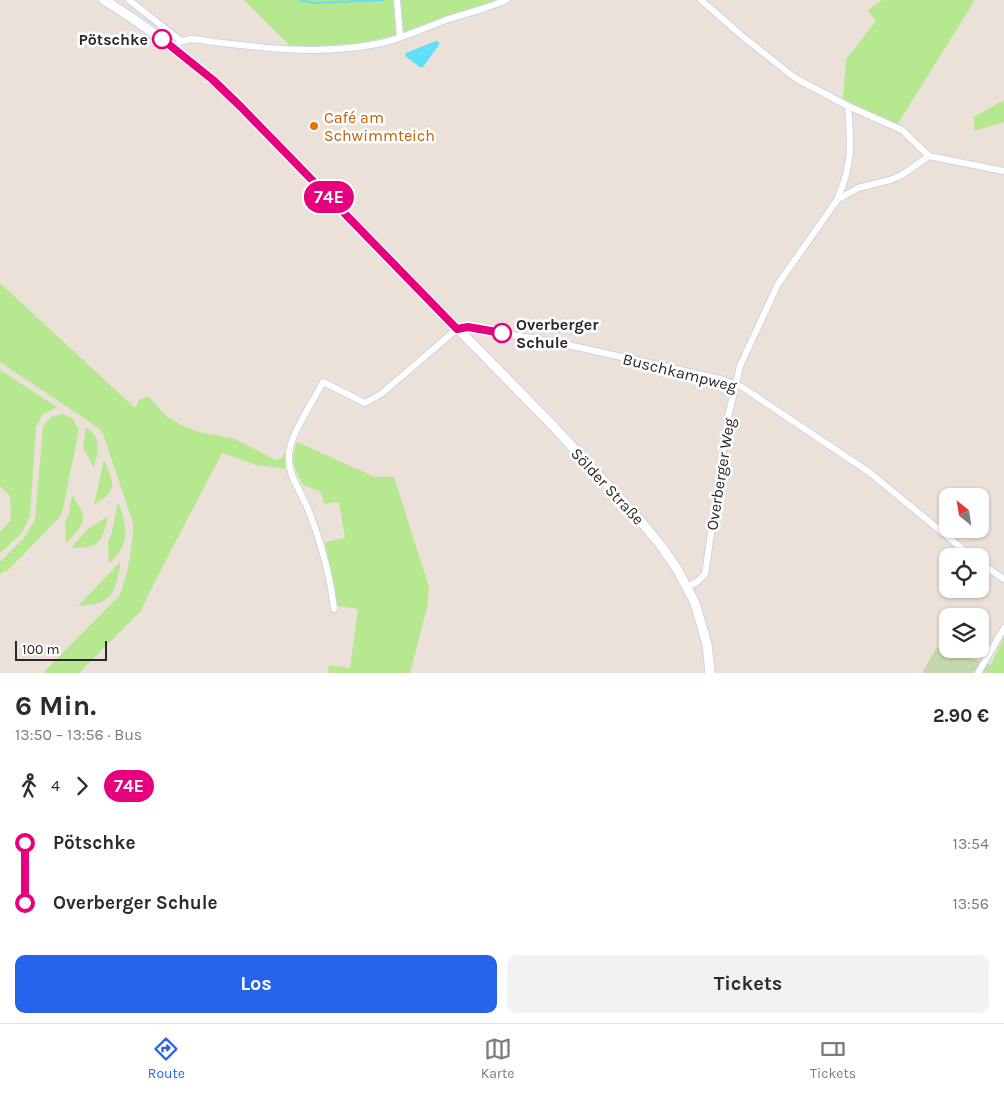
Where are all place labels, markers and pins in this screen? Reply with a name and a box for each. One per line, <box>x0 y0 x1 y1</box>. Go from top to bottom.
marker: Pötschke <box>152 29 172 49</box>
place label: Pötschke <box>79 30 148 49</box>
place label: Café am Schwimmteich <box>324 108 435 145</box>
marker: Café am Schwimmteich <box>308 120 320 132</box>
place label: Overberger Schule <box>516 315 599 352</box>
marker: Overberger Schule <box>492 323 512 343</box>

